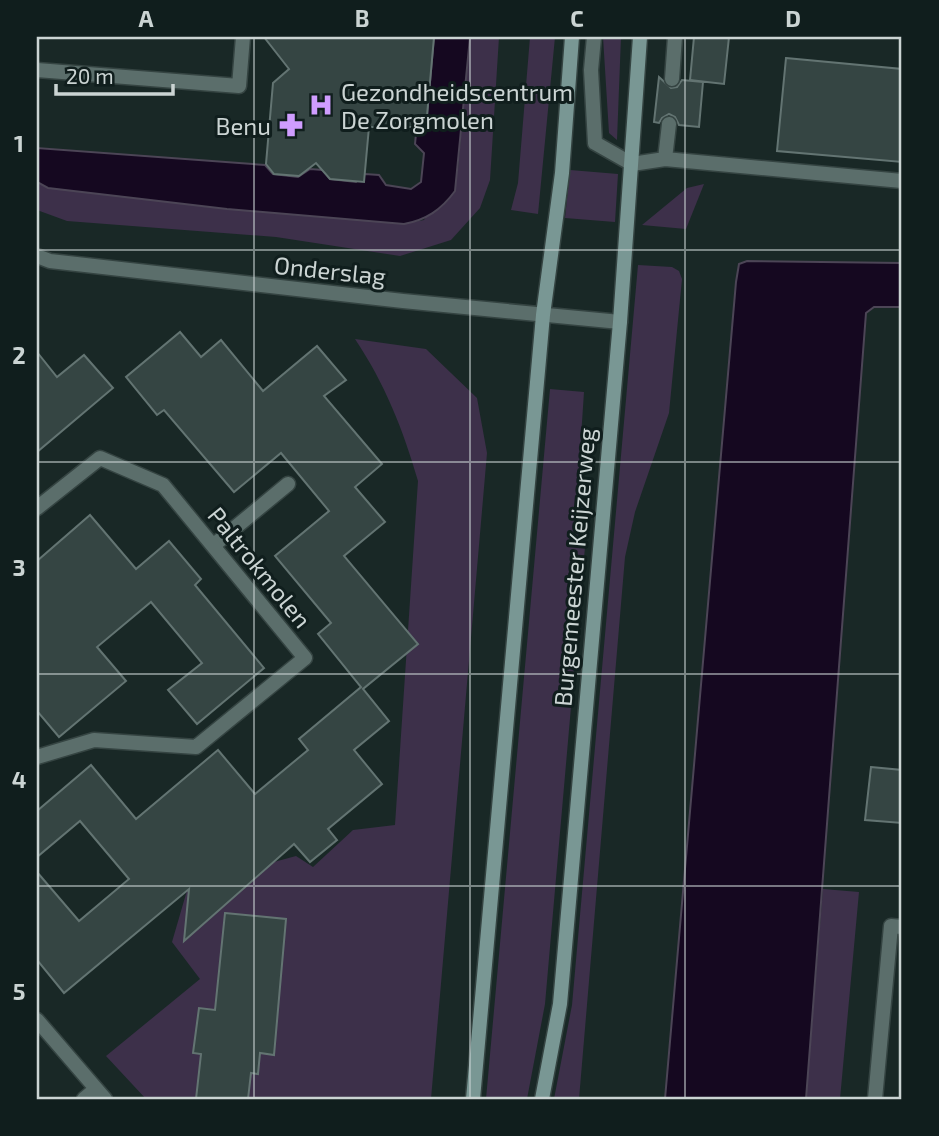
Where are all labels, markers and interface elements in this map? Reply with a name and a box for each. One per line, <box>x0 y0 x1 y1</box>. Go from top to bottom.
text: A <box>138 4 154 32</box>
text: B <box>355 4 369 32</box>
text: C <box>570 4 584 32</box>
text: D <box>785 4 801 32</box>
scale bar <box>56 52 173 96</box>
text: 20 m <box>66 63 114 88</box>
place label: Gezondheidscentrum De Zorgmolen <box>341 77 573 134</box>
hospital icon: Gezondheidscentrum De Zorgmolen <box>307 91 335 119</box>
place label: Benu <box>216 111 271 140</box>
pharmacy icon: Benu <box>277 111 305 139</box>
text: 1 <box>14 129 24 157</box>
street label: Onderslag <box>273 250 387 290</box>
text: 2 <box>12 341 26 369</box>
street label: Burgemeester Keijzerweg <box>547 427 601 707</box>
street label: Paltrokmolen <box>202 501 318 633</box>
text: 3 <box>12 553 26 581</box>
text: 4 <box>12 765 26 793</box>
text: 5 <box>13 977 25 1005</box>

